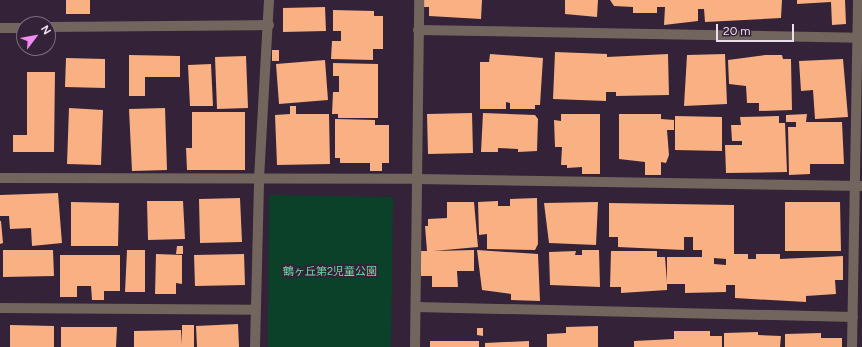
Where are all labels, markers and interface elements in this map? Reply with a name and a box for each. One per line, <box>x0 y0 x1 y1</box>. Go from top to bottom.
north arrow <box>16 16 56 56</box>
scale bar <box>718 16 796 42</box>
text: N <box>38 23 54 37</box>
text: 20 m <box>723 24 751 38</box>
park label: 鶴ヶ丘第2児童公園 <box>283 265 377 279</box>

